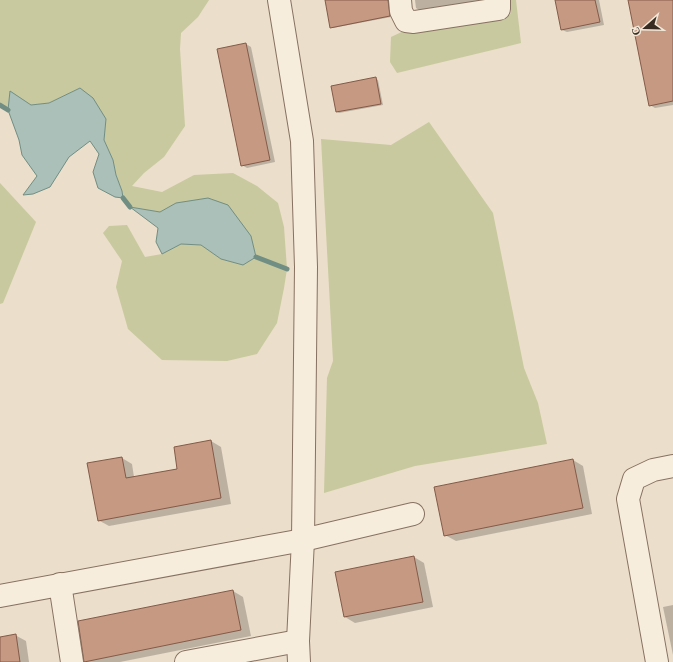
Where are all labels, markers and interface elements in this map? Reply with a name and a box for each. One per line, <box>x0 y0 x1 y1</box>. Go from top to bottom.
north arrow <box>625 8 665 48</box>
text: С <box>629 26 643 37</box>

